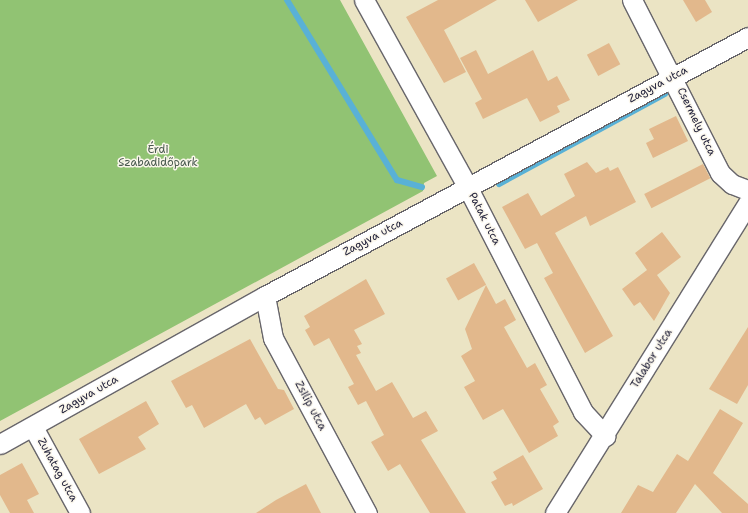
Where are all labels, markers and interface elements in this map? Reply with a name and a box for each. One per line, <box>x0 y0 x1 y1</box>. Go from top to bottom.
street label: Zagyva utca <box>626 64 690 106</box>
street label: Csermely utca <box>674 86 718 158</box>
park label: Érdi Szabadidőpark <box>118 144 198 170</box>
street label: Patak utca <box>465 191 503 247</box>
street label: Zagyva utca <box>341 217 405 259</box>
street label: Talabor utca <box>629 327 675 391</box>
street label: Zagyva utca <box>57 373 121 417</box>
street label: Zsilip utca <box>292 379 328 433</box>
street label: Zuhatag utca <box>34 436 80 504</box>

